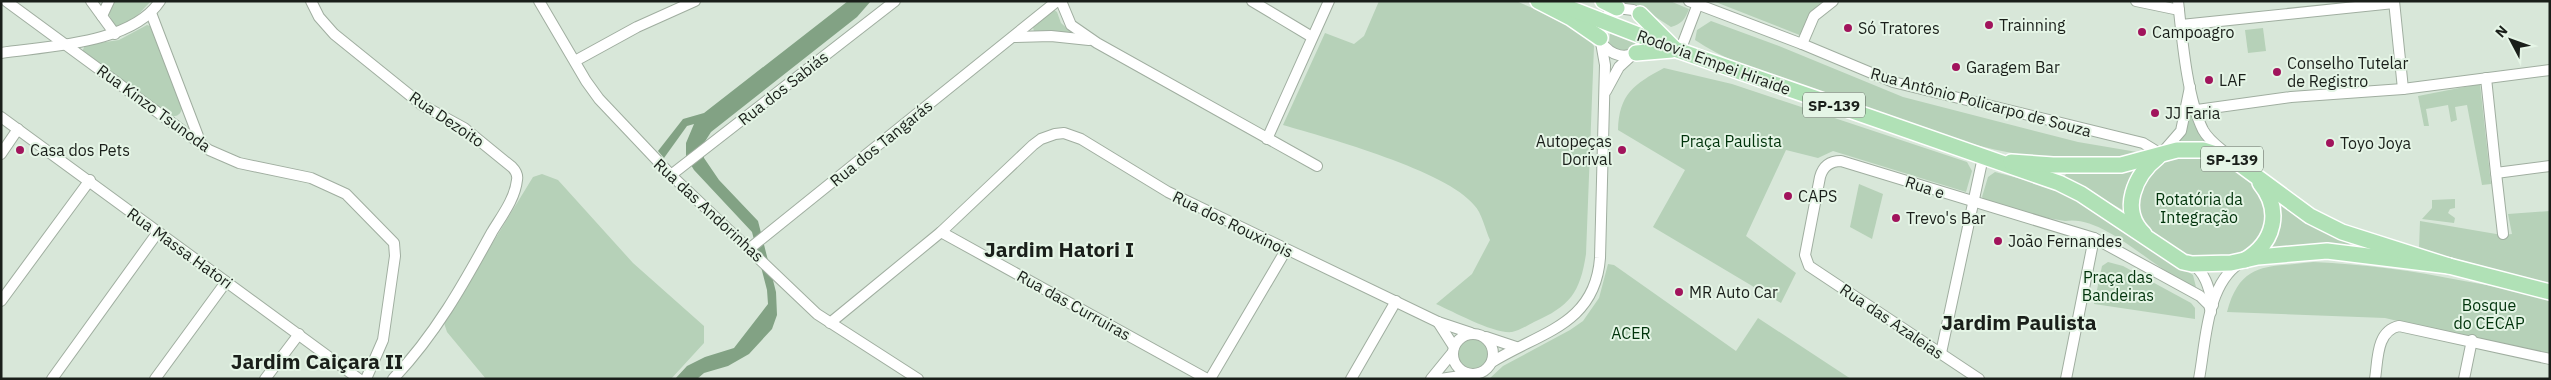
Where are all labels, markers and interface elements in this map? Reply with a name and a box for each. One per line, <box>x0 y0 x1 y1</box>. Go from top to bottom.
place label: Trainning <box>1999 15 2066 35</box>
north arrow <box>2486 15 2536 65</box>
place label: Só Tratores <box>1858 18 1940 38</box>
marker: Trainning <box>1983 19 1995 31</box>
marker: Só Tratores <box>1842 22 1854 34</box>
place label: Campoagro <box>2152 22 2234 42</box>
text: N <box>2491 22 2511 41</box>
street label: Rodovia Empei Hiraide <box>1634 25 1794 99</box>
marker: Campoagro <box>2136 26 2148 38</box>
street label: Rua dos Sabiás <box>734 47 832 129</box>
place label: Conselho Tutelar de Registro <box>2287 53 2408 91</box>
place label: Garagem Bar <box>1966 57 2060 77</box>
street label: Rua Kinzo Tsunoda <box>93 60 215 156</box>
marker: Garagem Bar <box>1950 61 1962 73</box>
street label: Rua Antônio Policarpo de Souza <box>1868 63 2094 141</box>
marker: Conselho Tutelar de Registro <box>2271 66 2283 78</box>
place label: LAF <box>2219 70 2247 90</box>
marker: LAF <box>2203 74 2215 86</box>
street label: Rua Dezoito <box>406 87 488 151</box>
road number: SP-139 <box>1803 92 1865 118</box>
street label: Rua dos Tangarás <box>826 96 936 190</box>
place label: JJ Faria <box>2165 103 2221 123</box>
marker: JJ Faria <box>2149 107 2161 119</box>
place label: Autopeças Dorival <box>1536 131 1612 169</box>
park label: Praça Paulista <box>1680 131 1782 151</box>
place label: Toyo Joya <box>2340 133 2411 153</box>
marker: Toyo Joya <box>2324 137 2336 149</box>
place label: Casa dos Pets <box>30 140 130 160</box>
marker: Casa dos Pets <box>14 144 26 156</box>
marker: Autopeças Dorival <box>1616 144 1628 156</box>
road number: SP-139 <box>2201 146 2263 172</box>
street label: Rua das Andorinhas <box>650 154 768 266</box>
street label: Rua e <box>1903 171 1948 203</box>
street label: Rua dos Rouxinois <box>1170 186 1296 262</box>
place label: CAPS <box>1798 186 1837 206</box>
park label: Rotatória da Integração <box>2155 189 2243 227</box>
marker: CAPS <box>1782 190 1794 202</box>
street label: Rua Massa Hatori <box>123 203 237 293</box>
place label: Trevo's Bar <box>1906 208 1986 228</box>
marker: Trevo's Bar <box>1890 212 1902 224</box>
place label: João Fernandes <box>2008 231 2122 251</box>
district label: Jardim Hatori I <box>984 235 1134 263</box>
marker: João Fernandes <box>1992 235 2004 247</box>
street label: Rua das Curruiras <box>1014 265 1134 345</box>
park label: Praça das Bandeiras <box>2082 267 2154 305</box>
street label: Rua das Azaleias <box>1836 279 1948 363</box>
place label: MR Auto Car <box>1689 282 1778 302</box>
marker: MR Auto Car <box>1673 286 1685 298</box>
park label: Bosque do CECAP <box>2453 295 2525 333</box>
district label: Jardim Paulista <box>1941 308 2097 336</box>
park label: ACER <box>1611 323 1651 343</box>
district label: Jardim Caiçara II <box>231 347 403 375</box>

